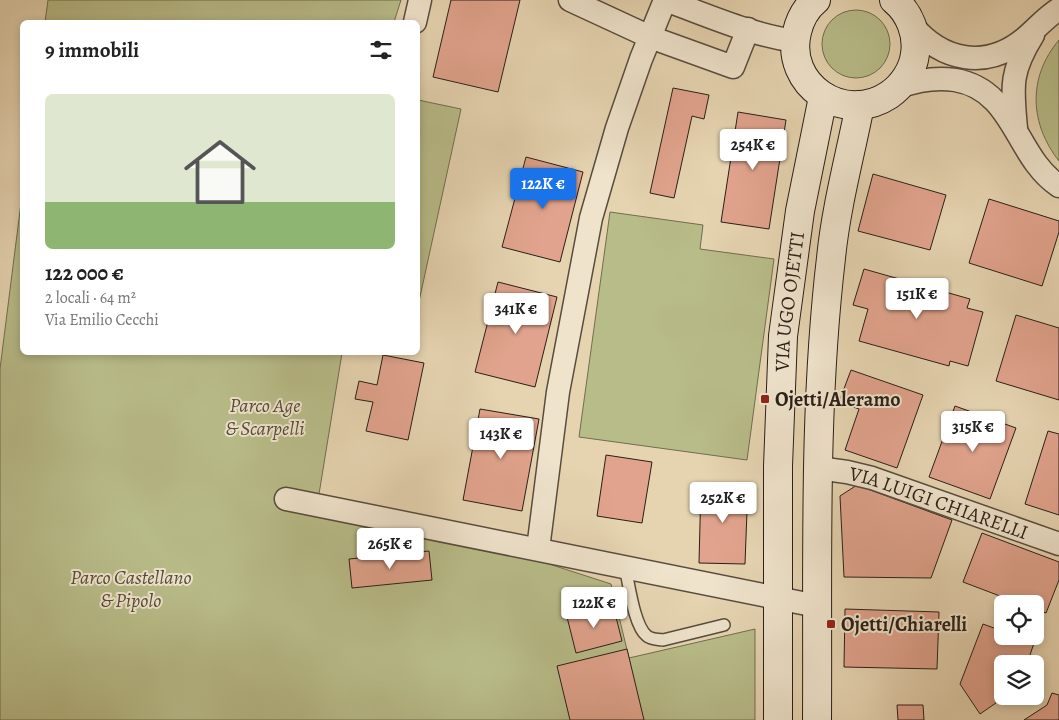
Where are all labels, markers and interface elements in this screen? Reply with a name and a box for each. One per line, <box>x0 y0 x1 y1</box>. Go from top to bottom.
text: 9 immobili <box>45 36 139 64</box>
icon: filters <box>367 36 395 64</box>
icon: home <box>175 127 265 217</box>
pin: 254K € <box>712 128 794 171</box>
text: 254K € <box>731 134 775 156</box>
pin: 122K € <box>502 168 584 210</box>
text: 122K € <box>521 173 565 195</box>
street label: VIA UGO OJETTI <box>768 230 811 373</box>
text: 122 000 € <box>45 259 124 287</box>
pin: 151K € <box>876 278 958 320</box>
text: 151K € <box>897 283 937 305</box>
text: 2 locali · 64 m² <box>45 287 136 309</box>
pin: 341K € <box>475 292 557 335</box>
text: 341K € <box>495 298 537 320</box>
text: Via Emilio Cecchi <box>45 309 159 331</box>
place label: Ojetti/Aleramo <box>775 386 901 413</box>
park label: Parco Age & Scarpelli <box>226 392 304 442</box>
marker: Ojetti/Aleramo <box>759 393 771 405</box>
pin: 315K € <box>932 410 1014 453</box>
text: 315K € <box>952 416 994 438</box>
pin: 143K € <box>460 418 542 460</box>
text: 143K € <box>480 423 522 445</box>
street label: VIA LUIGI CHIARELLI <box>846 459 1032 546</box>
pin: 252K € <box>682 482 764 524</box>
text: 252K € <box>701 487 745 509</box>
pin: 265K € <box>349 528 431 570</box>
text: 265K € <box>368 533 412 555</box>
park label: Parco Castellano & Pipolo <box>70 564 192 614</box>
pin: 122K € <box>553 586 635 629</box>
text: 122K € <box>572 592 616 614</box>
map controls <box>994 595 1044 705</box>
button: locate <box>994 595 1044 645</box>
place label: Ojetti/Chiarelli <box>841 611 967 638</box>
marker: Ojetti/Chiarelli <box>825 618 837 630</box>
button: layers <box>994 655 1044 705</box>

